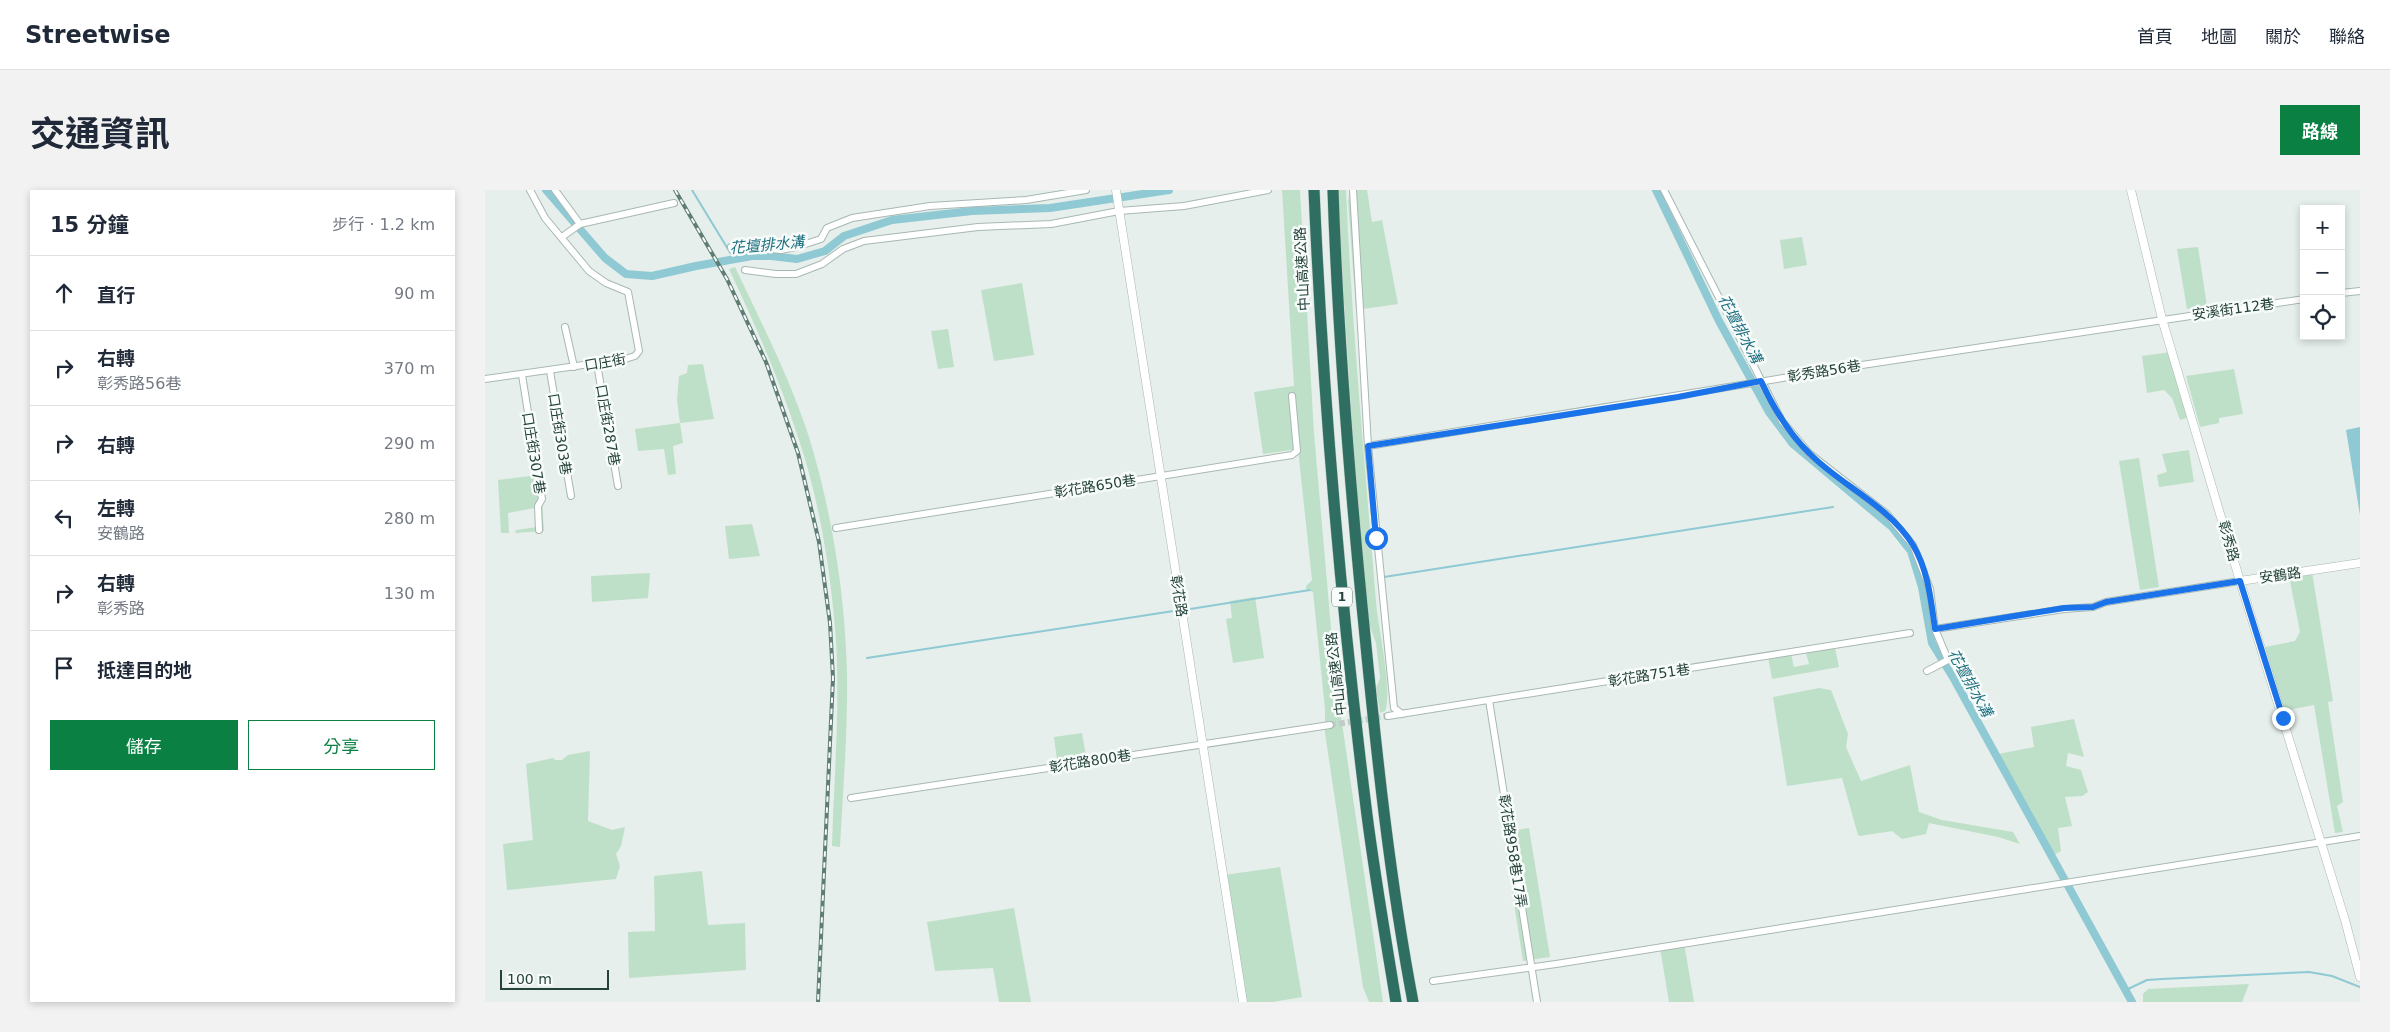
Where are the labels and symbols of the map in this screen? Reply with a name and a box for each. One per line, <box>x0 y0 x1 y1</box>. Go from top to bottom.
street label: 中山高速公路 <box>1292 227 1312 311</box>
water label: 花壇排水溝 <box>729 233 807 257</box>
water label: 花壇排水溝 <box>1714 292 1766 368</box>
street label: 安溪街112巷 <box>2191 295 2275 323</box>
street label: 口庄街 <box>583 350 627 374</box>
street label: 彰秀路56巷 <box>1786 357 1862 385</box>
street label: 口庄街287巷 <box>593 383 623 467</box>
street label: 口庄街303巷 <box>546 392 574 476</box>
street label: 口庄街307巷 <box>520 411 548 495</box>
street label: 彰花路650巷 <box>1053 472 1137 500</box>
street label: 彰秀路 <box>2216 519 2242 563</box>
route start <box>1365 527 1388 550</box>
street label: 安鶴路 <box>2258 564 2302 586</box>
street label: 彰花路 <box>1168 574 1190 618</box>
road number: 1 <box>1332 588 1352 607</box>
street label: 中山高速公路 <box>1323 631 1349 717</box>
water label: 花壇排水溝 <box>1944 646 1997 722</box>
street label: 彰花路751巷 <box>1607 661 1691 689</box>
route end <box>2272 707 2295 730</box>
street label: 彰花路800巷 <box>1048 747 1132 775</box>
street label: 彰花路958巷17弄 <box>1496 793 1530 909</box>
scale bar <box>500 967 609 990</box>

